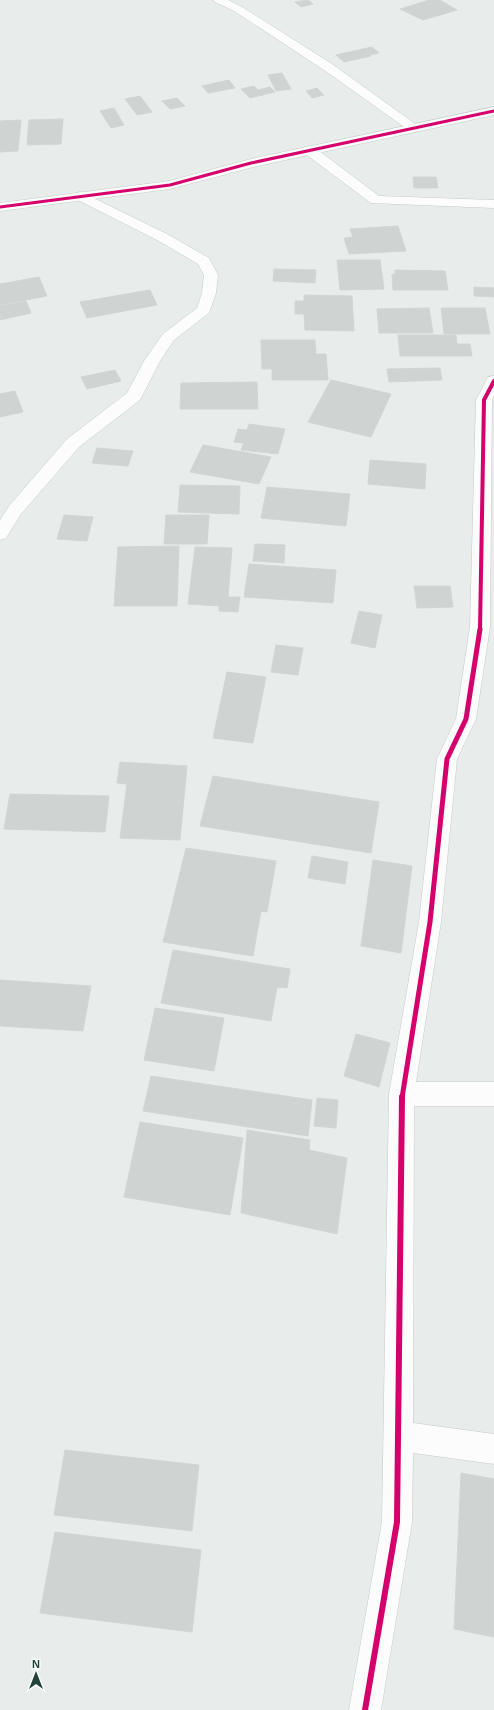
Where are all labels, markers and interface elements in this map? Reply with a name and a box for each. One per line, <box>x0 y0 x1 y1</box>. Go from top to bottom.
north arrow <box>16 1654 56 1694</box>
text: N <box>32 1658 40 1670</box>

